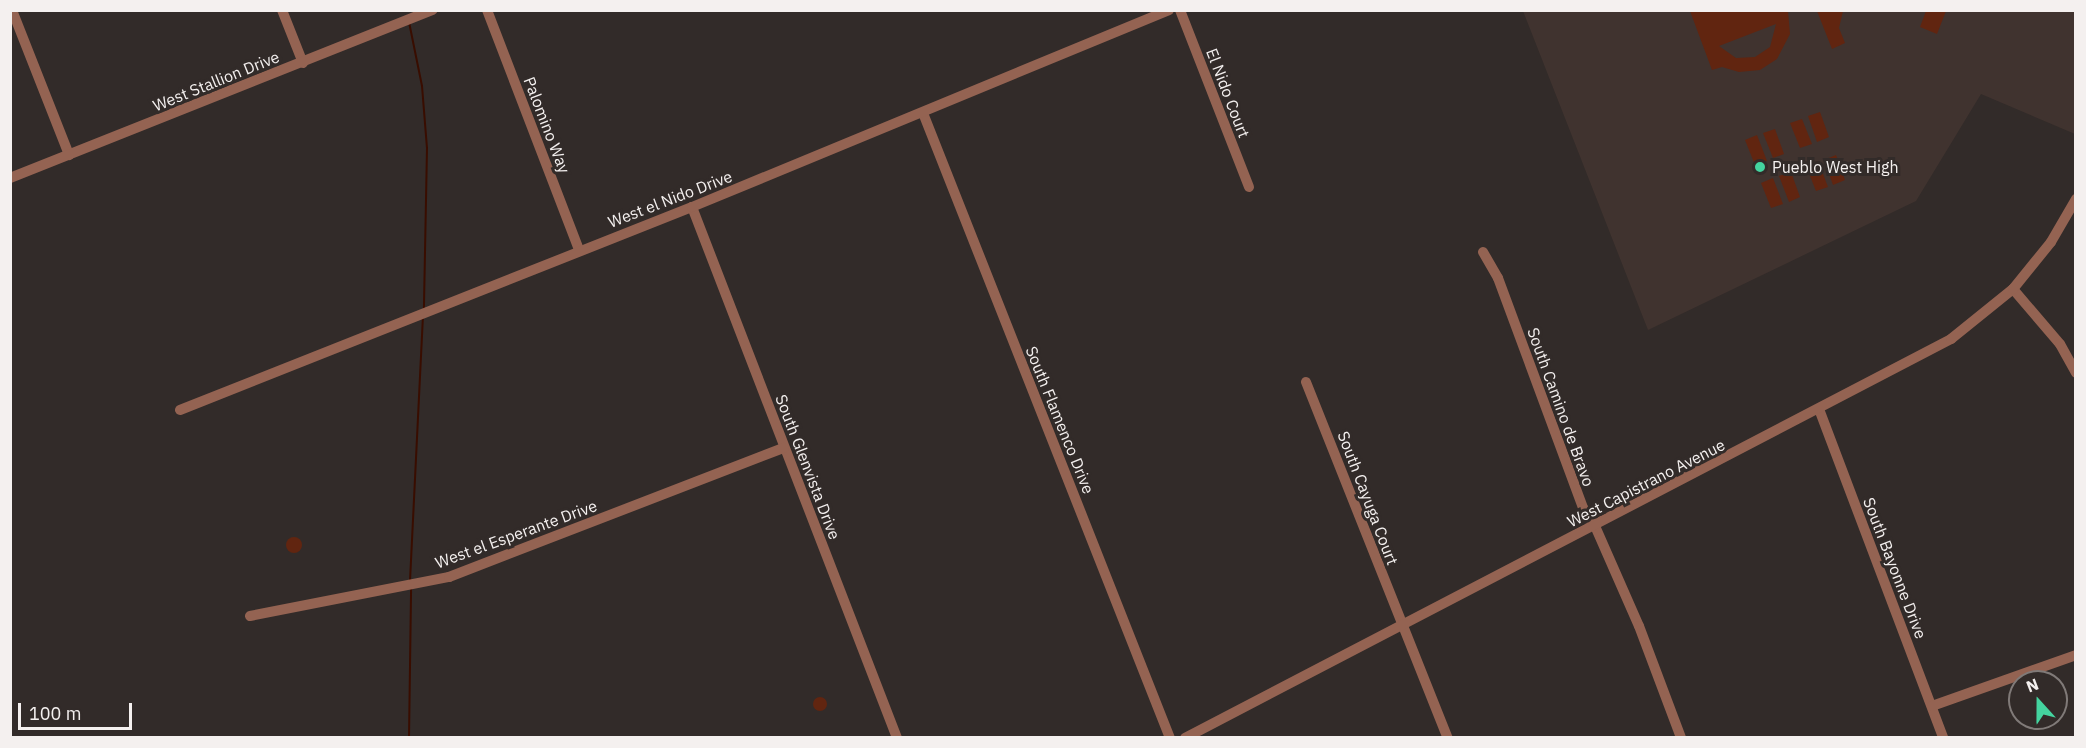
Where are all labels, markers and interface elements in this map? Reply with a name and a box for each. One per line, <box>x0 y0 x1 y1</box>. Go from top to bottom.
street label: El Nido Court <box>1202 46 1254 140</box>
street label: West Stallion Drive <box>150 47 282 115</box>
street label: Palomino Way <box>520 74 574 176</box>
place label: Pueblo West High <box>1772 157 1899 177</box>
marker: Pueblo West High <box>1753 160 1767 174</box>
street label: West el Nido Drive <box>605 167 735 231</box>
street label: South Camino de Bravo <box>1523 325 1599 489</box>
street label: South Flamenco Drive <box>1022 343 1098 497</box>
street label: South Glenvista Drive <box>772 392 844 542</box>
street label: South Cayuga Court <box>1334 428 1402 568</box>
street label: West Capistrano Avenue <box>1564 435 1728 531</box>
street label: South Bayonne Drive <box>1859 495 1931 641</box>
street label: West el Esperante Drive <box>433 496 599 572</box>
north arrow <box>2008 670 2068 730</box>
text: N <box>2023 674 2041 696</box>
scale bar <box>21 691 135 729</box>
text: 100 m <box>29 702 81 725</box>

